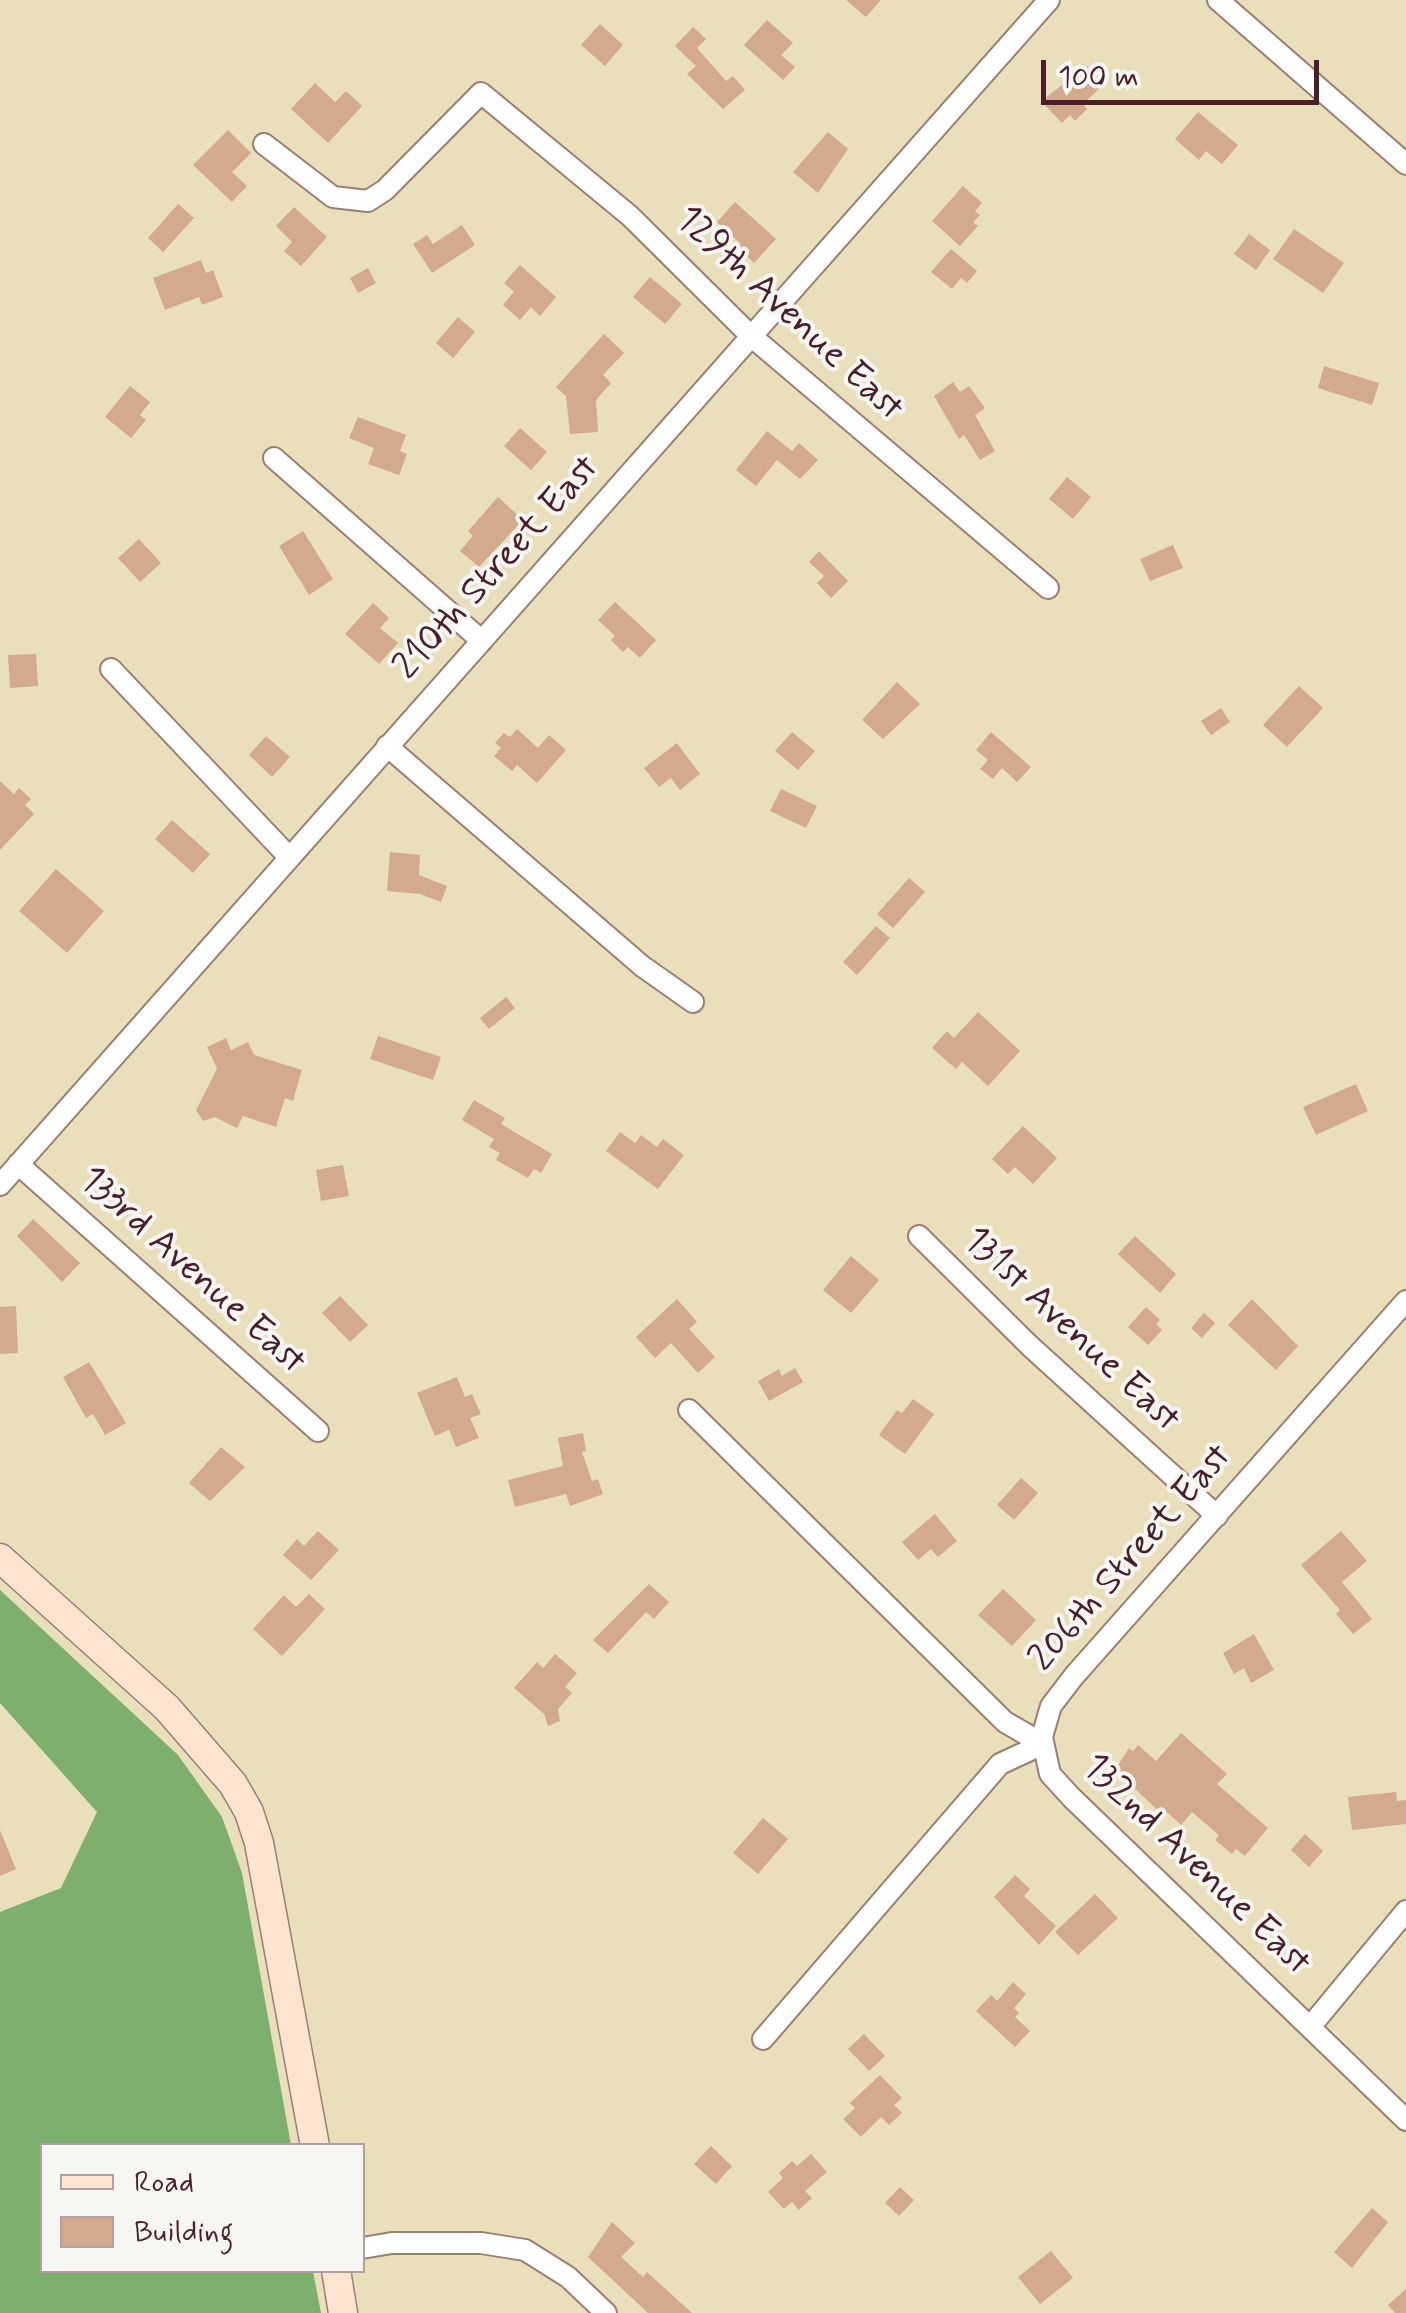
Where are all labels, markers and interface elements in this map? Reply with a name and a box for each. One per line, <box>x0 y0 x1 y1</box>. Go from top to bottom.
scale bar <box>1046 40 1324 102</box>
text: 100 m <box>1058 58 1139 97</box>
street label: 129th Avenue East <box>664 197 912 433</box>
street label: 210th Street East <box>385 447 611 691</box>
street label: 133rd Avenue East <box>68 1158 314 1386</box>
street label: 131st Avenue East <box>952 1219 1188 1443</box>
street label: 206th Street East <box>1021 1436 1243 1682</box>
street label: 132nd Avenue East <box>1071 1745 1319 1987</box>
legend <box>40 2143 365 2273</box>
text: Road <box>134 2163 194 2202</box>
text: Building <box>134 2213 233 2252</box>

